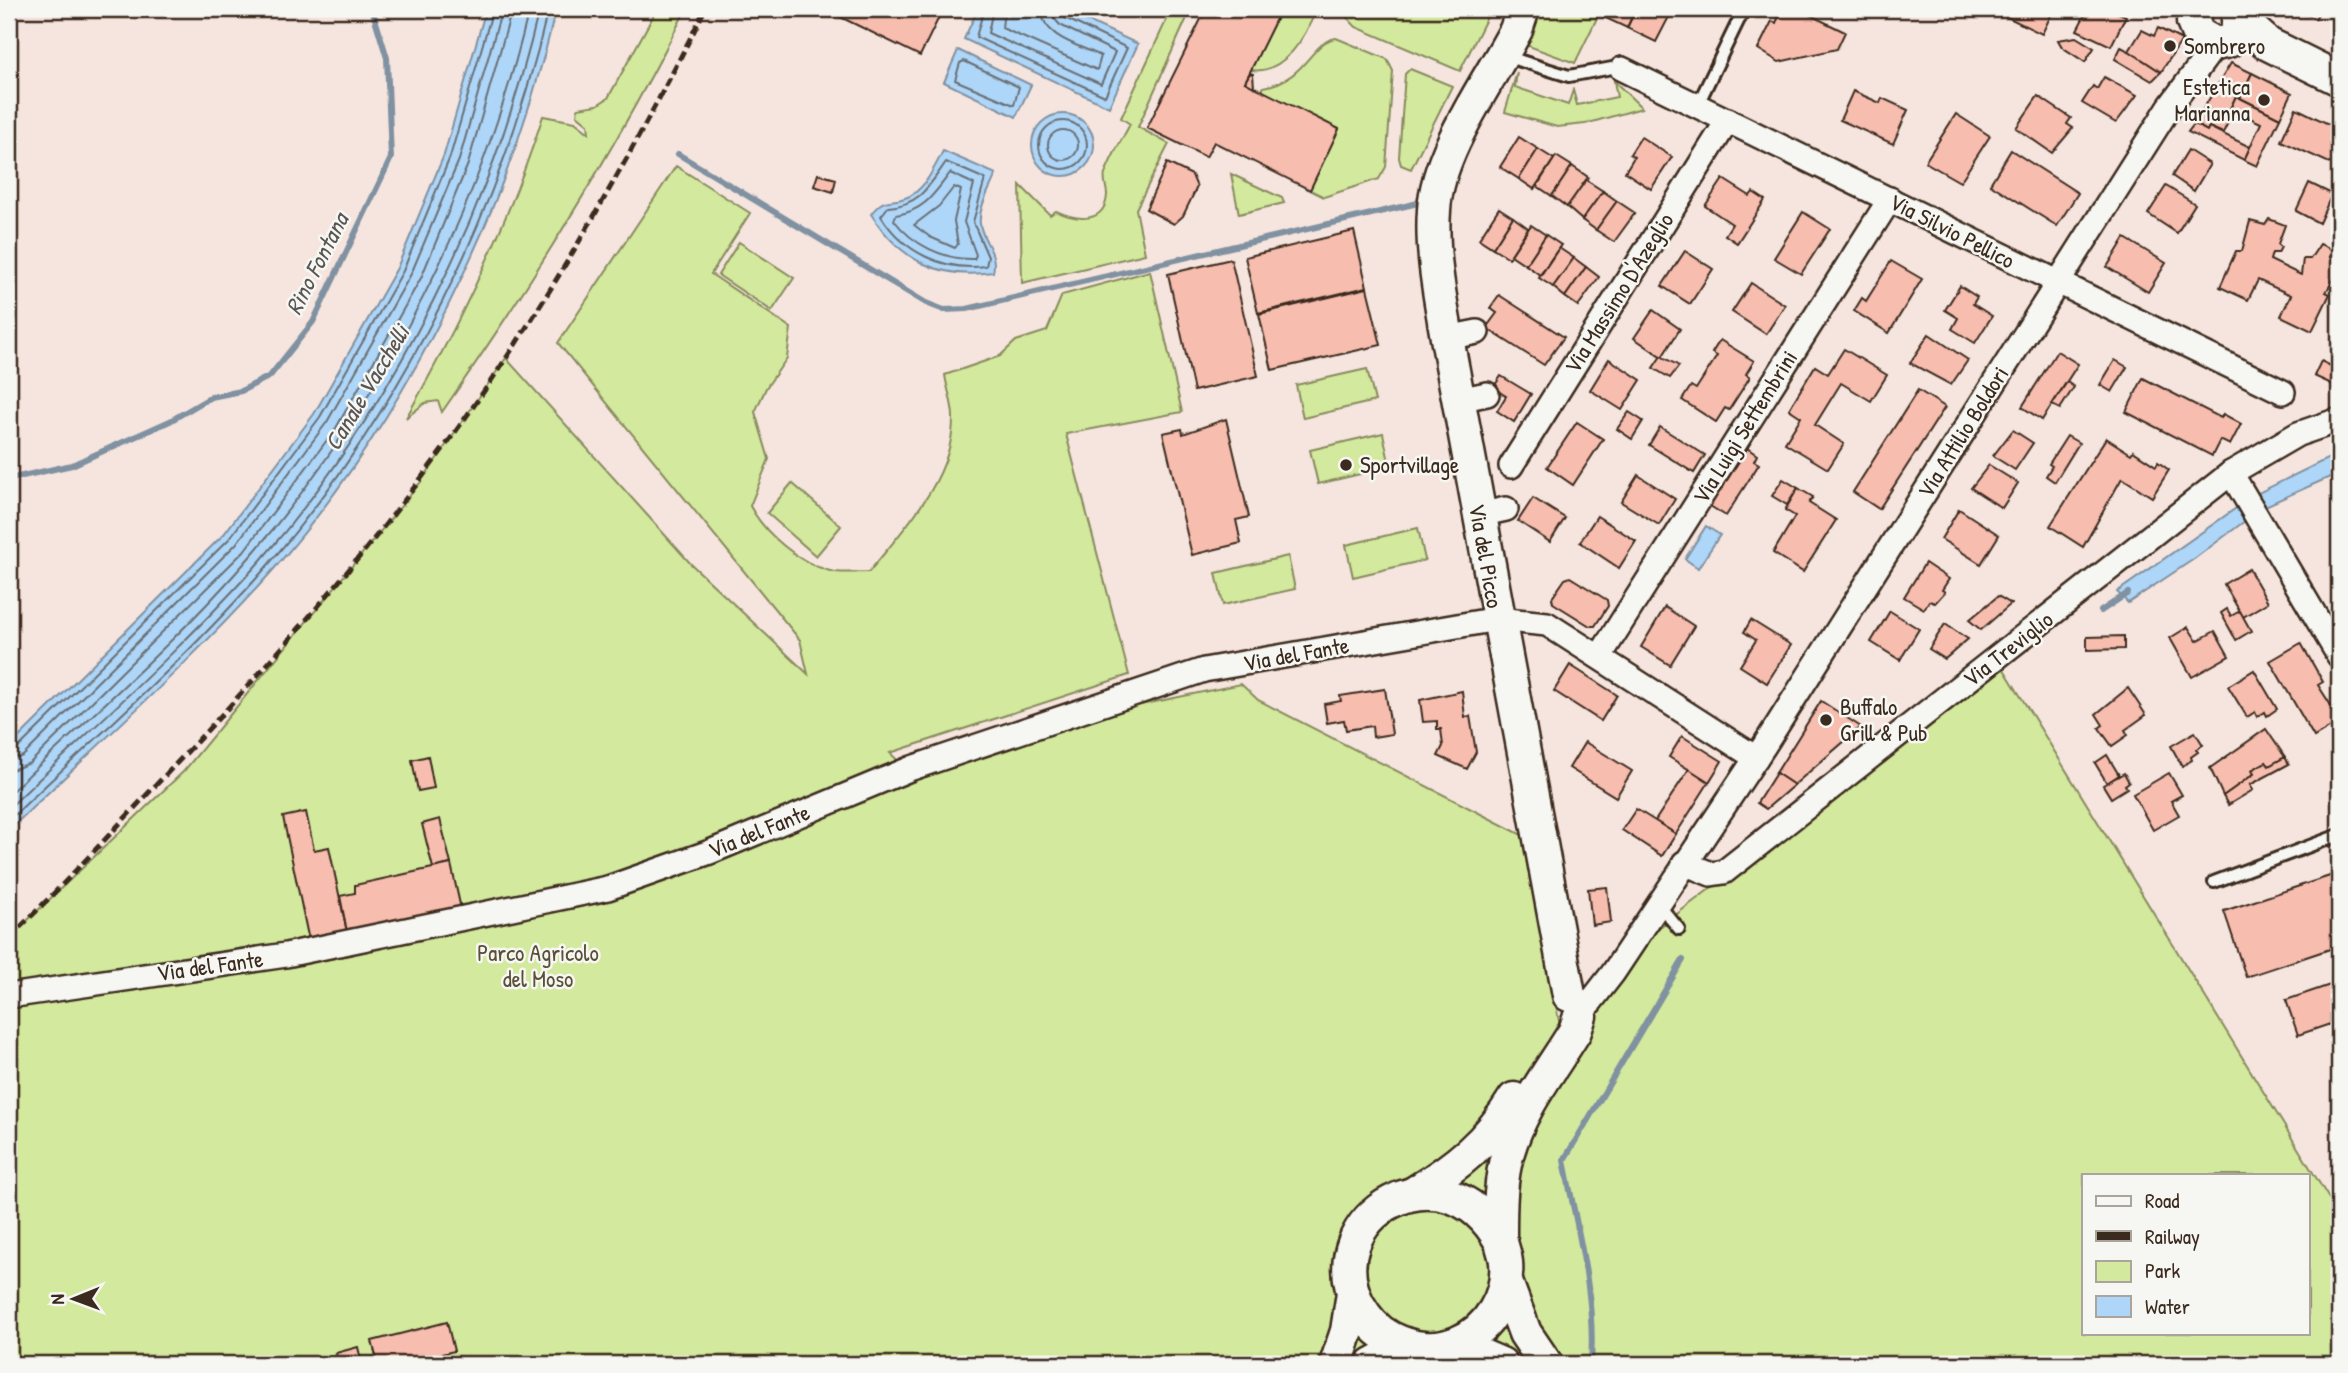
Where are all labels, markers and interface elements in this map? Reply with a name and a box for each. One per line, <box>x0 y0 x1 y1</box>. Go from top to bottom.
place label: Sombrero <box>2184 30 2265 61</box>
marker: Sombrero <box>2162 38 2178 54</box>
place label: Estetica Marianna <box>2174 71 2250 128</box>
marker: Estetica Marianna <box>2256 92 2272 108</box>
street label: Via Silvio Pellico <box>1884 186 2020 275</box>
water label: Rino Fontana <box>277 205 356 320</box>
street label: Via Massimo D'Azeglio <box>1557 207 1680 379</box>
water label: Canale Vacchelli <box>316 317 418 456</box>
street label: Via Luigi Settembrini <box>1685 344 1804 509</box>
street label: Via Attilio Boldori <box>1910 360 2015 503</box>
place label: Sportvillage <box>1360 449 1459 480</box>
marker: Sportvillage <box>1338 457 1354 473</box>
street label: Via del Picco <box>1462 501 1511 610</box>
street label: Via Treviglio <box>1956 604 2059 694</box>
street label: Via del Fante <box>1241 629 1351 678</box>
place label: Buffalo Grill & Pub <box>1840 691 1927 748</box>
marker: Buffalo Grill & Pub <box>1818 712 1834 728</box>
street label: Via del Fante <box>703 796 814 865</box>
park label: Parco Agricolo del Moso <box>477 937 599 994</box>
street label: Via del Fante <box>155 943 265 988</box>
legend <box>2082 1174 2310 1334</box>
text: Road <box>2145 1186 2179 1215</box>
text: Railway <box>2145 1222 2200 1251</box>
text: Park <box>2145 1256 2180 1285</box>
north arrow <box>38 1264 108 1334</box>
text: Water <box>2145 1292 2190 1321</box>
text: N <box>44 1294 70 1305</box>

